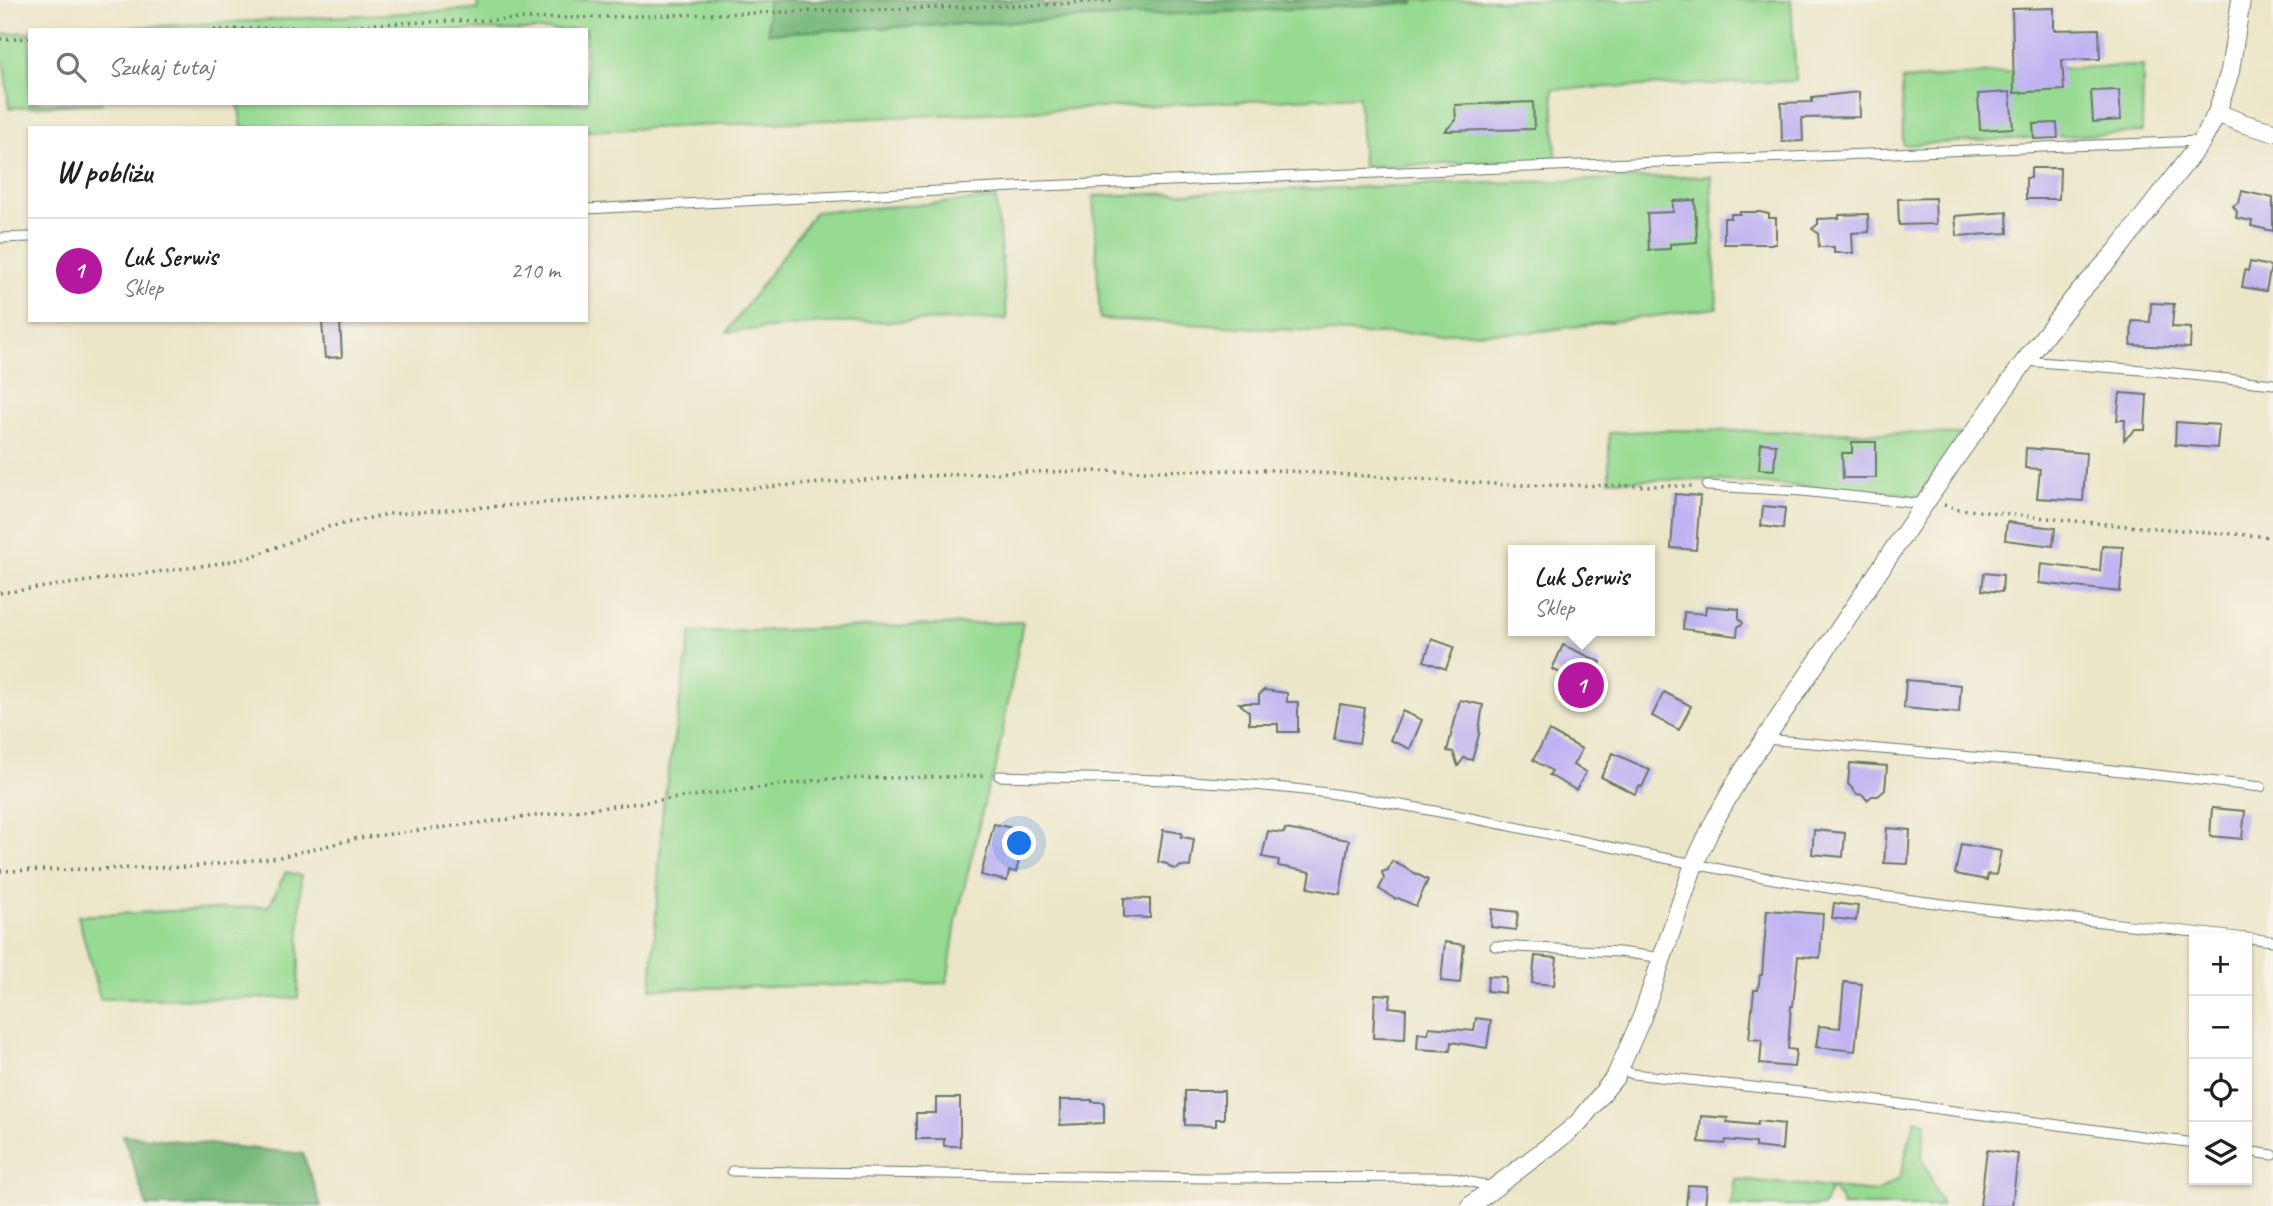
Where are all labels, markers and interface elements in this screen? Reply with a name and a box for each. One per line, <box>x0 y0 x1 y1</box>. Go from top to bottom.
search box <box>28 28 588 105</box>
icon: search <box>52 48 90 86</box>
text: Szukaj tutaj <box>108 50 214 83</box>
text: W pobliżu <box>56 153 152 191</box>
text: Luk Serwis <box>123 240 217 273</box>
text: 1 <box>74 256 84 285</box>
text: 210 m <box>511 256 560 285</box>
text: Sklep <box>123 273 163 302</box>
popup <box>1508 545 1655 636</box>
text: Luk Serwis <box>1534 560 1629 593</box>
text: Sklep <box>1534 593 1574 622</box>
pin: 1 <box>1558 659 1604 711</box>
your location <box>1002 826 1036 860</box>
map controls <box>2189 933 2252 1185</box>
button: + <box>2189 933 2252 996</box>
button: − <box>2189 996 2252 1059</box>
button: locate <box>2189 1059 2252 1122</box>
button: layers <box>2189 1122 2252 1185</box>

